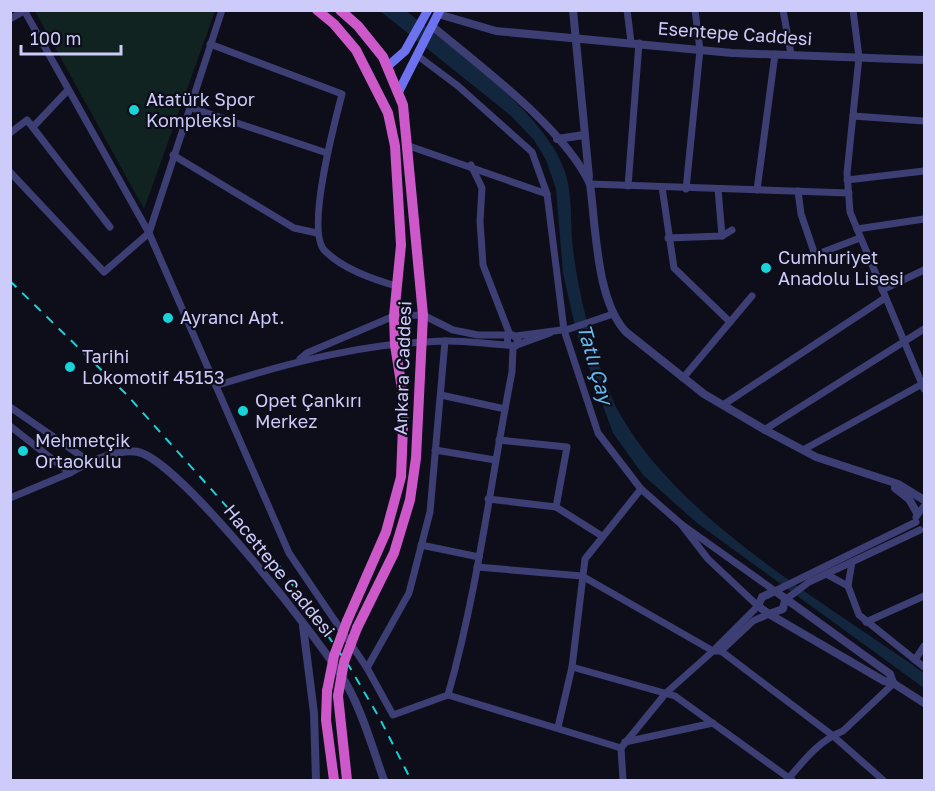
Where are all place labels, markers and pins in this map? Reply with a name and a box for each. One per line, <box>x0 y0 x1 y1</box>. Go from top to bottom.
place label: Atatürk Spor Kompleksi <box>146 88 255 131</box>
marker: Atatürk Spor Kompleksi <box>127 103 141 117</box>
place label: Cumhuriyet Anadolu Lisesi <box>778 246 904 289</box>
marker: Cumhuriyet Anadolu Lisesi <box>759 261 773 275</box>
place label: Ayrancı Apt. <box>180 306 285 328</box>
marker: Ayrancı Apt. <box>161 311 175 325</box>
place label: Tarihi Lokomotif 45153 <box>82 345 224 388</box>
marker: Tarihi Lokomotif 45153 <box>63 360 77 374</box>
place label: Opet Çankırı Merkez <box>255 389 362 432</box>
marker: Opet Çankırı Merkez <box>236 404 250 418</box>
place label: Mehmetçik Ortaokulu <box>35 429 130 472</box>
marker: Mehmetçik Ortaokulu <box>16 444 30 458</box>

